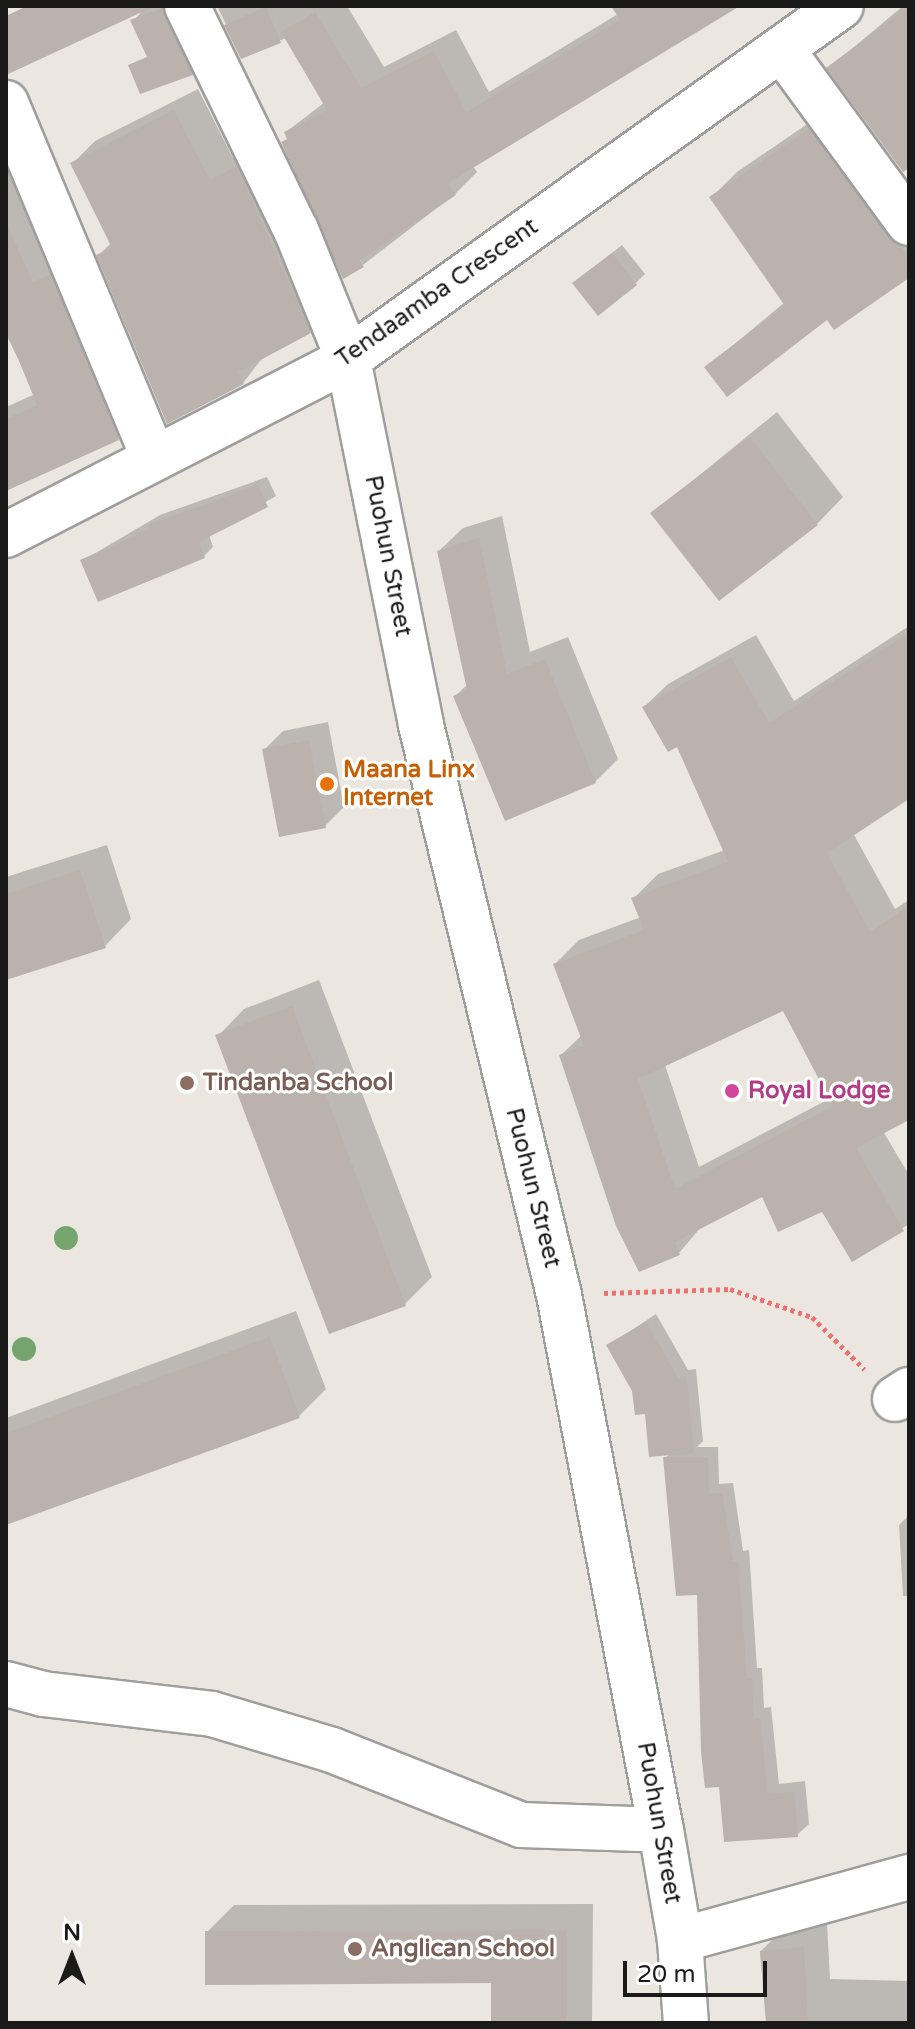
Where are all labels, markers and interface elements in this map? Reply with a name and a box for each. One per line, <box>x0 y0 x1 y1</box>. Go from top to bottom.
street label: Tendaamba Crescent <box>330 212 544 374</box>
street label: Puohun Street <box>358 473 418 639</box>
place label: Maana Linx Internet <box>343 756 475 812</box>
marker: Maana Linx Internet <box>318 775 336 793</box>
place label: Tindanba School <box>203 1069 393 1097</box>
marker: Tindanba School <box>178 1074 196 1092</box>
place label: Royal Lodge <box>748 1077 890 1105</box>
marker: Royal Lodge <box>723 1082 741 1100</box>
street label: Puohun Street <box>499 1105 567 1271</box>
street label: Puohun Street <box>631 1740 687 1906</box>
north arrow <box>32 1917 112 1997</box>
text: N <box>63 1920 81 1946</box>
place label: Anglican School <box>371 1935 555 1963</box>
marker: Anglican School <box>346 1940 364 1958</box>
scale bar <box>627 1945 771 1995</box>
text: 20 m <box>637 1960 695 1989</box>

